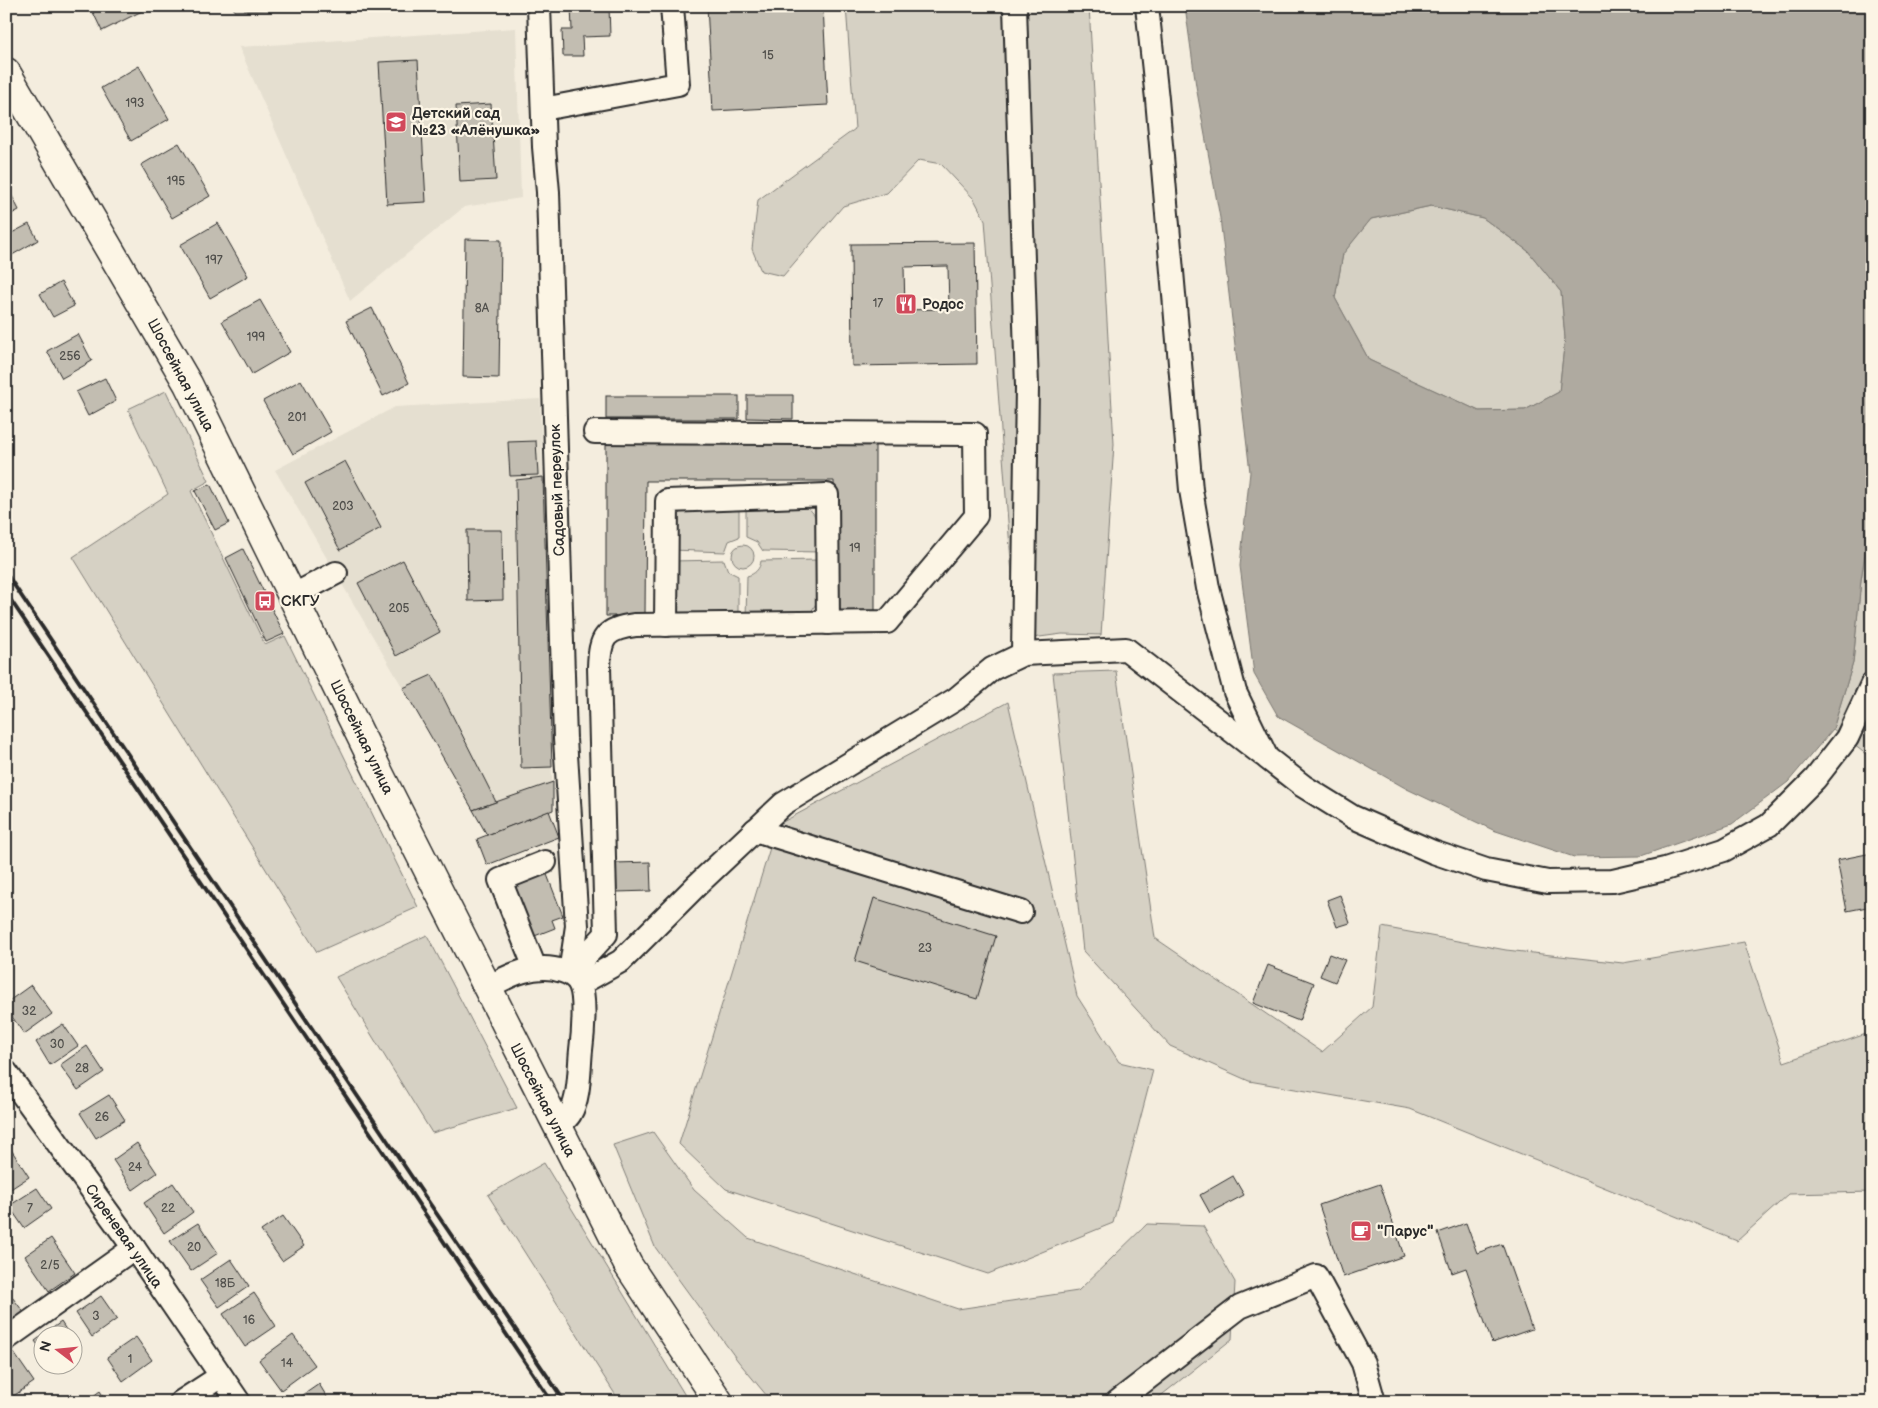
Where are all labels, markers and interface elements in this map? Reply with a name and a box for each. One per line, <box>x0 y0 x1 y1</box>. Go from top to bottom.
house number: 15 <box>762 48 774 63</box>
house number: 193 <box>126 96 144 111</box>
place label: Детский сад №23 «Алёнушка» <box>412 104 541 140</box>
school or university icon: Детский сад №23 «Алёнушка» <box>384 110 408 134</box>
house number: 195 <box>167 174 185 189</box>
house number: 197 <box>205 253 223 268</box>
restaurant icon: Родос <box>894 292 918 316</box>
place label: Родос <box>922 295 964 314</box>
house number: 17 <box>873 296 883 311</box>
house number: 8А <box>475 301 490 316</box>
street label: Шоссейная улица <box>143 315 218 435</box>
house number: 199 <box>247 330 265 345</box>
house number: 256 <box>59 349 81 364</box>
house number: 201 <box>288 410 306 425</box>
street label: Садовый переулок <box>546 424 569 556</box>
house number: 203 <box>332 499 354 514</box>
house number: 19 <box>849 541 861 556</box>
bus stop icon: СКГУ <box>253 589 277 613</box>
place label: СКГУ <box>281 592 320 611</box>
house number: 205 <box>388 601 410 616</box>
street label: Шоссейная улица <box>326 677 398 798</box>
house number: 23 <box>918 941 932 956</box>
house number: 32 <box>22 1004 36 1019</box>
house number: 30 <box>50 1037 64 1052</box>
street label: Шоссейная улица <box>506 1040 580 1160</box>
house number: 28 <box>75 1061 89 1076</box>
house number: 26 <box>95 1110 109 1125</box>
house number: 24 <box>128 1160 143 1175</box>
street label: Сиреневая улица <box>81 1181 167 1292</box>
house number: 7 <box>27 1201 33 1216</box>
house number: 22 <box>161 1201 175 1216</box>
cafe icon: "Парус" <box>1349 1219 1373 1243</box>
place label: "Парус" <box>1377 1222 1434 1241</box>
house number: 20 <box>187 1240 201 1255</box>
house number: 2/5 <box>40 1258 60 1273</box>
house number: 18Б <box>215 1276 236 1291</box>
house number: 3 <box>92 1309 100 1324</box>
house number: 16 <box>243 1313 255 1328</box>
north arrow <box>32 1326 82 1376</box>
text: N <box>36 1339 56 1354</box>
house number: 1 <box>128 1352 132 1367</box>
house number: 14 <box>281 1356 294 1371</box>

